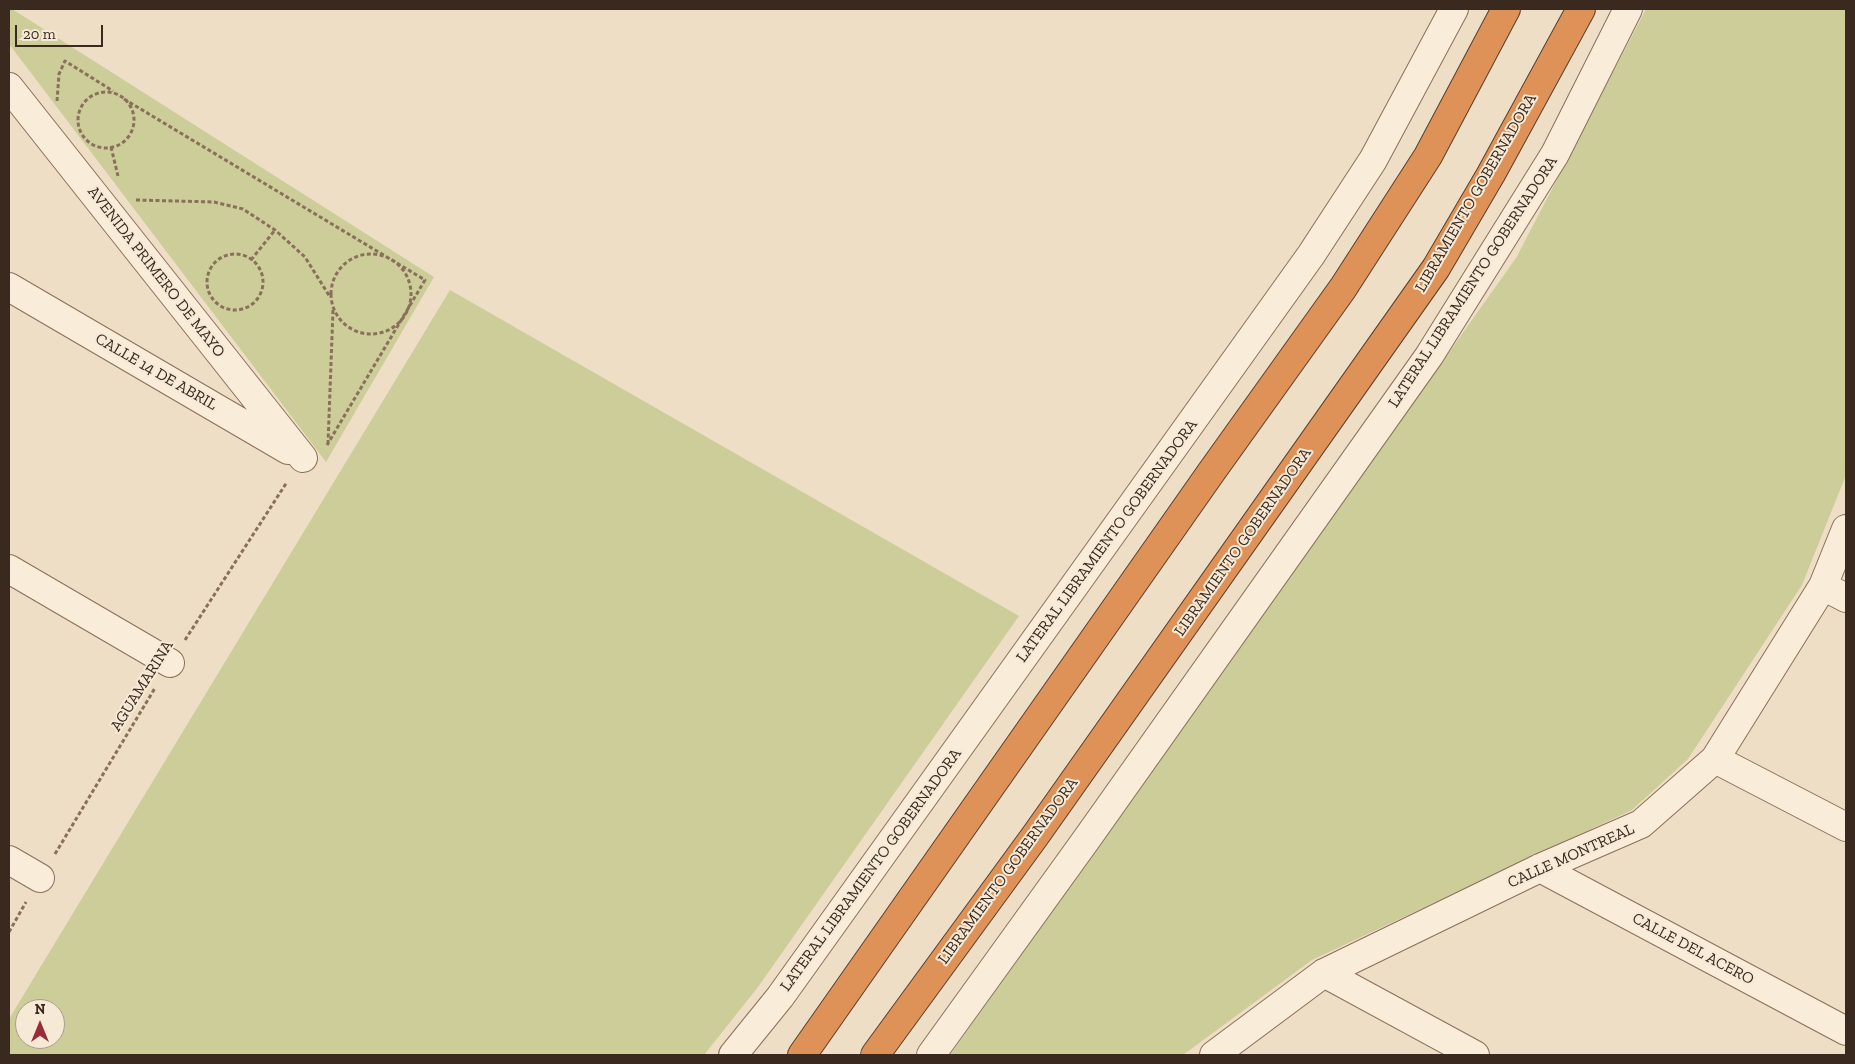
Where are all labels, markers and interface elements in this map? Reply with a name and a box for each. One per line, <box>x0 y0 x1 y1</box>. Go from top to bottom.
scale bar <box>18 15 105 47</box>
text: 20 m <box>23 25 56 43</box>
street label: LIBRAMIENTO GOBERNADORA <box>1411 90 1541 296</box>
street label: LATERAL LIBRAMIENTO GOBERNADORA <box>1384 153 1562 411</box>
street label: AVENIDA PRIMERO DE MAYO <box>83 183 229 361</box>
street label: CALLE 14 DE ABRIL <box>92 329 220 415</box>
street label: LATERAL LIBRAMIENTO GOBERNADORA <box>1012 416 1202 666</box>
street label: LIBRAMIENTO GOBERNADORA <box>1170 444 1316 640</box>
street label: AGUAMARINA <box>106 637 178 735</box>
street label: LATERAL LIBRAMIENTO GOBERNADORA <box>776 745 966 995</box>
street label: LIBRAMIENTO GOBERNADORA <box>934 774 1082 968</box>
street label: CALLE MONTREAL <box>1505 819 1637 893</box>
street label: CALLE DEL ACERO <box>1629 909 1757 989</box>
north arrow <box>15 999 65 1049</box>
text: N <box>35 1001 45 1018</box>

